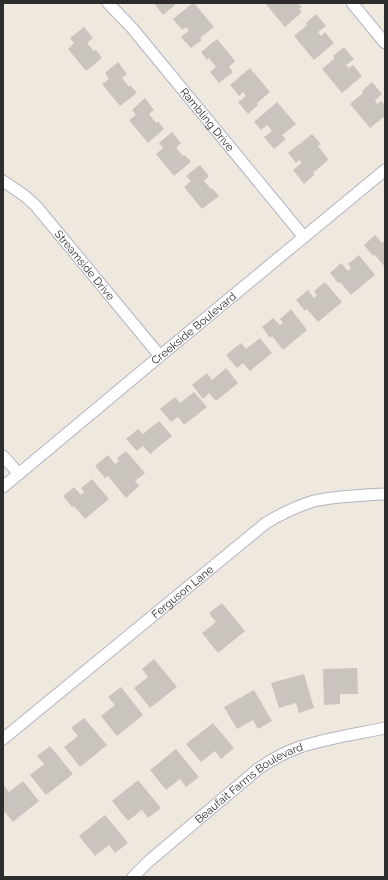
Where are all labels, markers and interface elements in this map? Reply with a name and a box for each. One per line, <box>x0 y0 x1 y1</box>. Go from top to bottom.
street label: Rambling Drive <box>177 86 237 154</box>
street label: Streamside Drive <box>52 228 117 303</box>
street label: Creekside Boulevard <box>149 290 239 367</box>
street label: Ferguson Lane <box>149 563 217 621</box>
street label: Beaufait Farms Boulevard <box>192 740 305 826</box>

